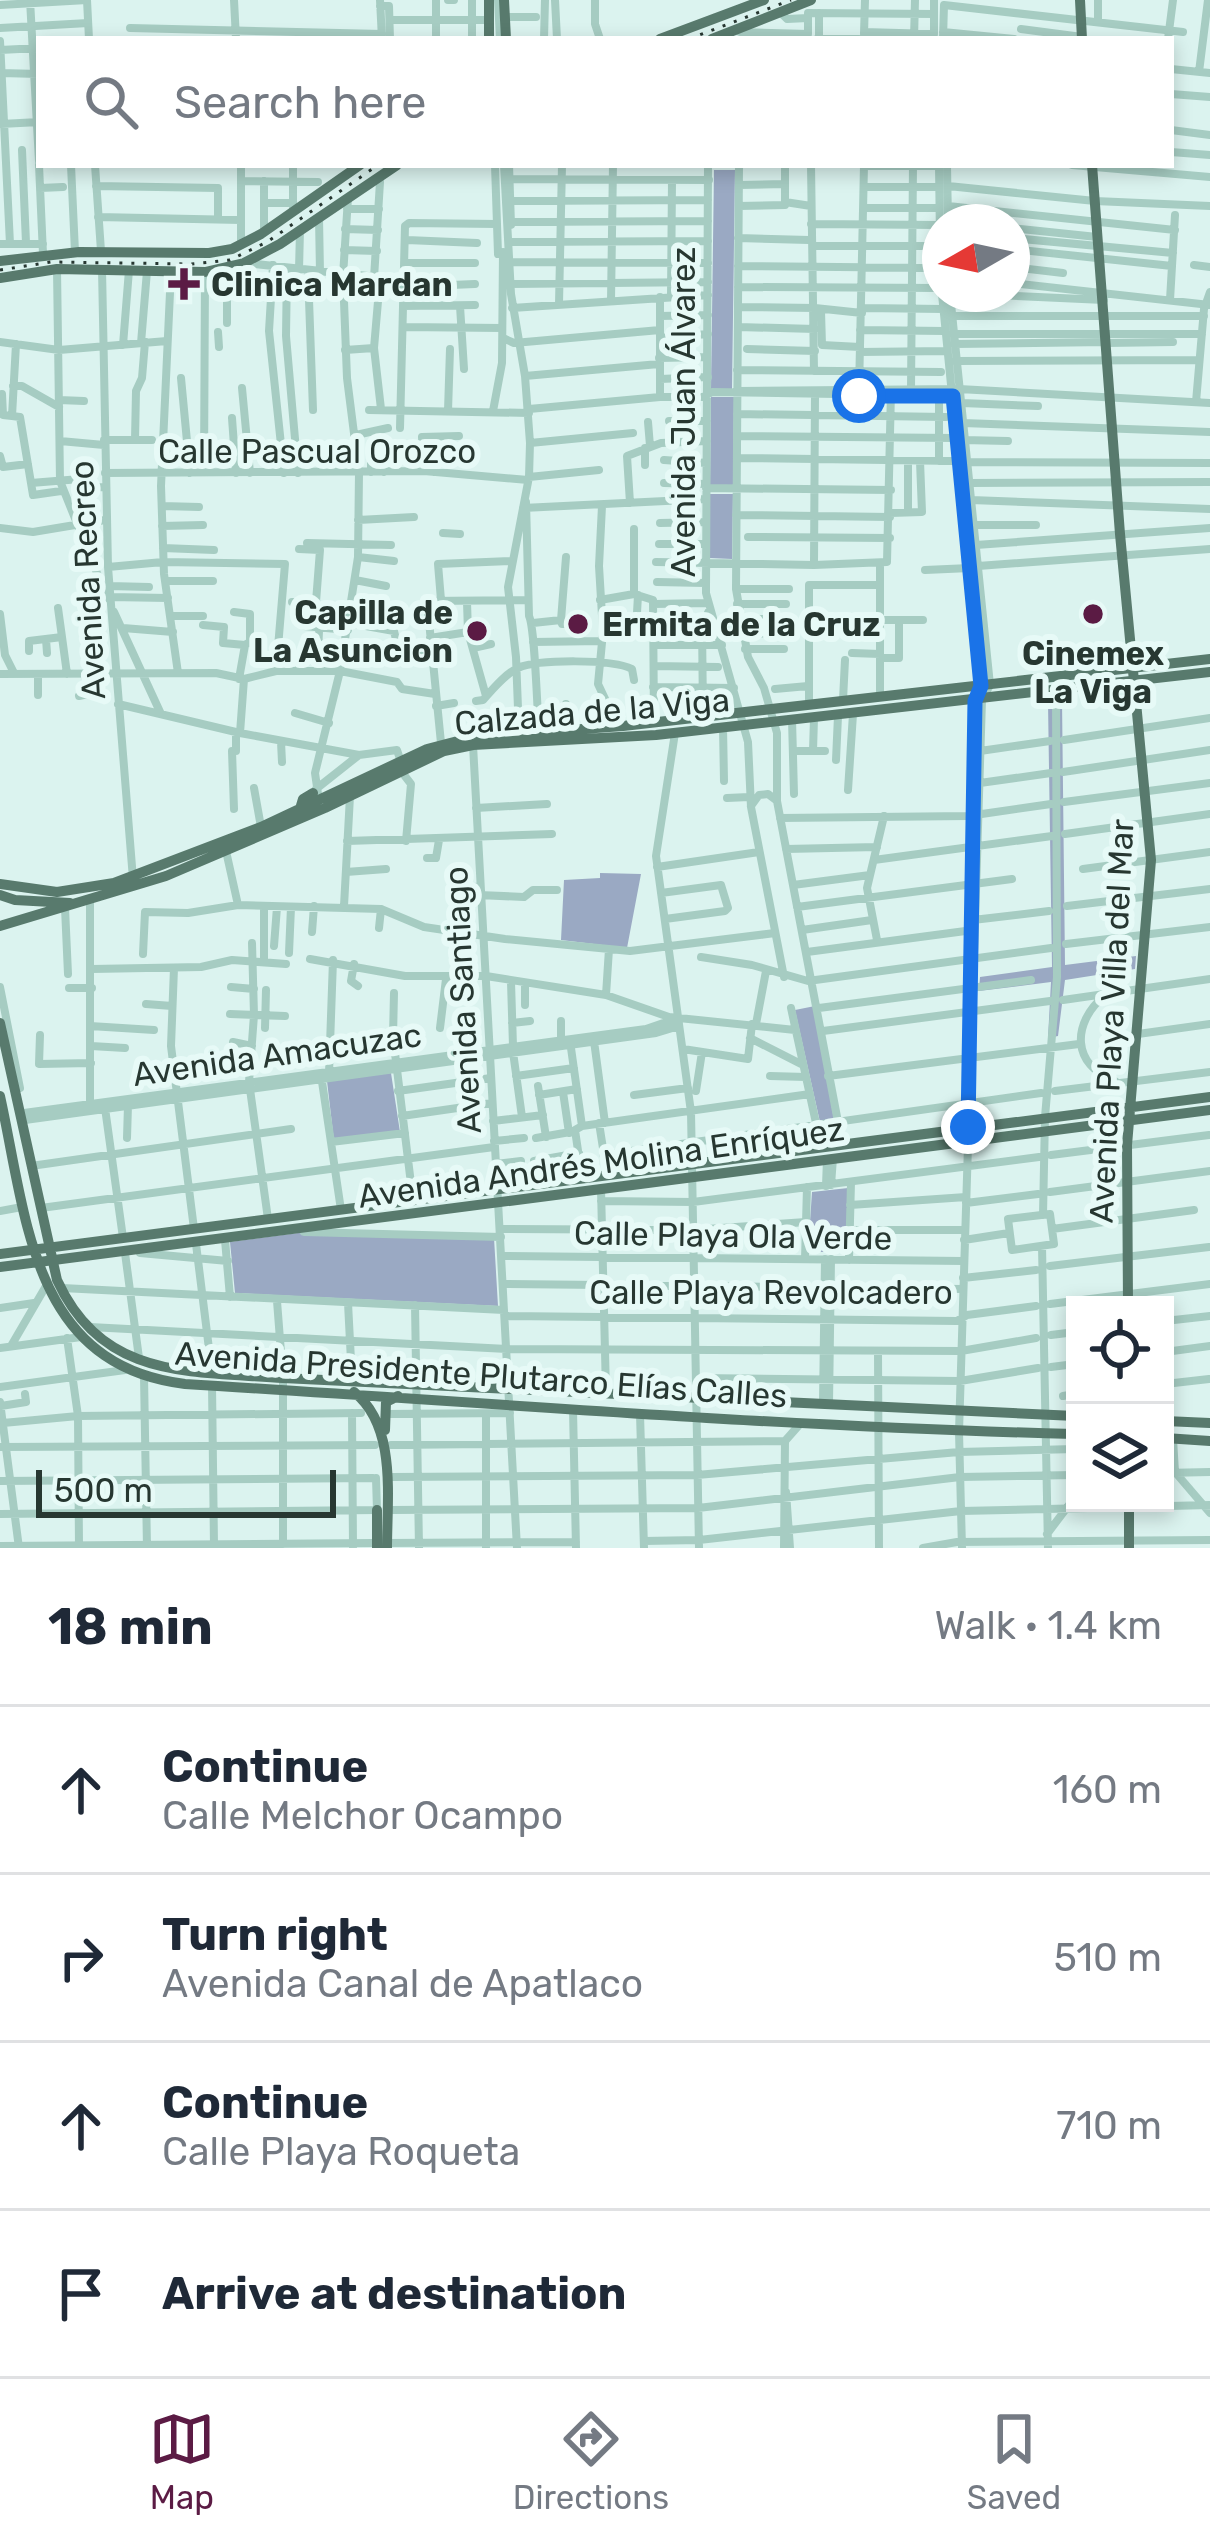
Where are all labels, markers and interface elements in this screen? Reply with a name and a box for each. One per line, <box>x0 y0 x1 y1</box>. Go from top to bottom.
search box <box>36 36 1174 168</box>
icon: search <box>78 69 144 135</box>
text: Search here <box>174 76 426 129</box>
north arrow <box>922 204 1030 312</box>
street label: Avenida Juan Álvarez <box>664 247 703 577</box>
place label: Clinica Mardan <box>211 265 453 304</box>
marker: Clinica Mardan <box>168 268 200 300</box>
route start <box>832 369 886 423</box>
street label: Calle Pascual Orozco <box>158 432 476 471</box>
street label: Avenida Recreo <box>62 460 113 700</box>
place label: Capilla de La Asuncion <box>253 593 453 670</box>
marker: Cinemex La Viga <box>1080 601 1106 627</box>
place label: Ermita de la Cruz <box>602 605 881 644</box>
marker: Ermita de la Cruz <box>565 611 591 637</box>
marker: Capilla de La Asuncion <box>464 618 490 644</box>
place label: Cinemex La Viga <box>1022 634 1164 711</box>
street label: Calzada de la Viga <box>453 680 731 743</box>
street label: Avenida Playa Villa del Mar <box>1081 818 1142 1224</box>
street label: Avenida Santiago <box>436 865 489 1135</box>
street label: Avenida Amacuzac <box>130 1015 424 1094</box>
route end <box>941 1100 995 1154</box>
street label: Avenida Andrés Molina Enríquez <box>356 1109 847 1216</box>
street label: Calle Playa Ola Verde <box>574 1213 892 1258</box>
street label: Calle Playa Revolcadero <box>589 1273 953 1312</box>
map controls <box>1066 1296 1174 1512</box>
button: locate <box>1066 1296 1174 1404</box>
street label: Avenida Presidente Plutarco Elías Calles <box>174 1334 788 1415</box>
button: layers <box>1066 1404 1174 1512</box>
scale bar <box>36 1464 336 1517</box>
text: 500 m <box>54 1471 153 1510</box>
text: 18 min <box>48 1596 213 1657</box>
text: Walk · 1.4 km <box>934 1603 1162 1649</box>
text: Continue <box>162 1740 368 1793</box>
icon: ahead <box>48 1757 114 1823</box>
text: 160 m <box>1053 1767 1162 1813</box>
text: Calle Melchor Ocampo <box>162 1793 563 1839</box>
text: Turn right <box>162 1908 388 1961</box>
icon: right <box>48 1925 114 1991</box>
text: 510 m <box>1054 1935 1162 1981</box>
text: Avenida Canal de Apatlaco <box>162 1961 643 2007</box>
text: Continue <box>162 2076 368 2129</box>
icon: ahead <box>48 2093 114 2159</box>
text: 710 m <box>1056 2103 1162 2149</box>
text: Calle Playa Roqueta <box>162 2129 520 2175</box>
icon: arrive <box>48 2261 114 2327</box>
text: Arrive at destination <box>162 2267 627 2320</box>
tab: Map <box>149 2406 215 2517</box>
tab: Directions <box>513 2406 669 2517</box>
tab: Saved <box>967 2406 1061 2517</box>

